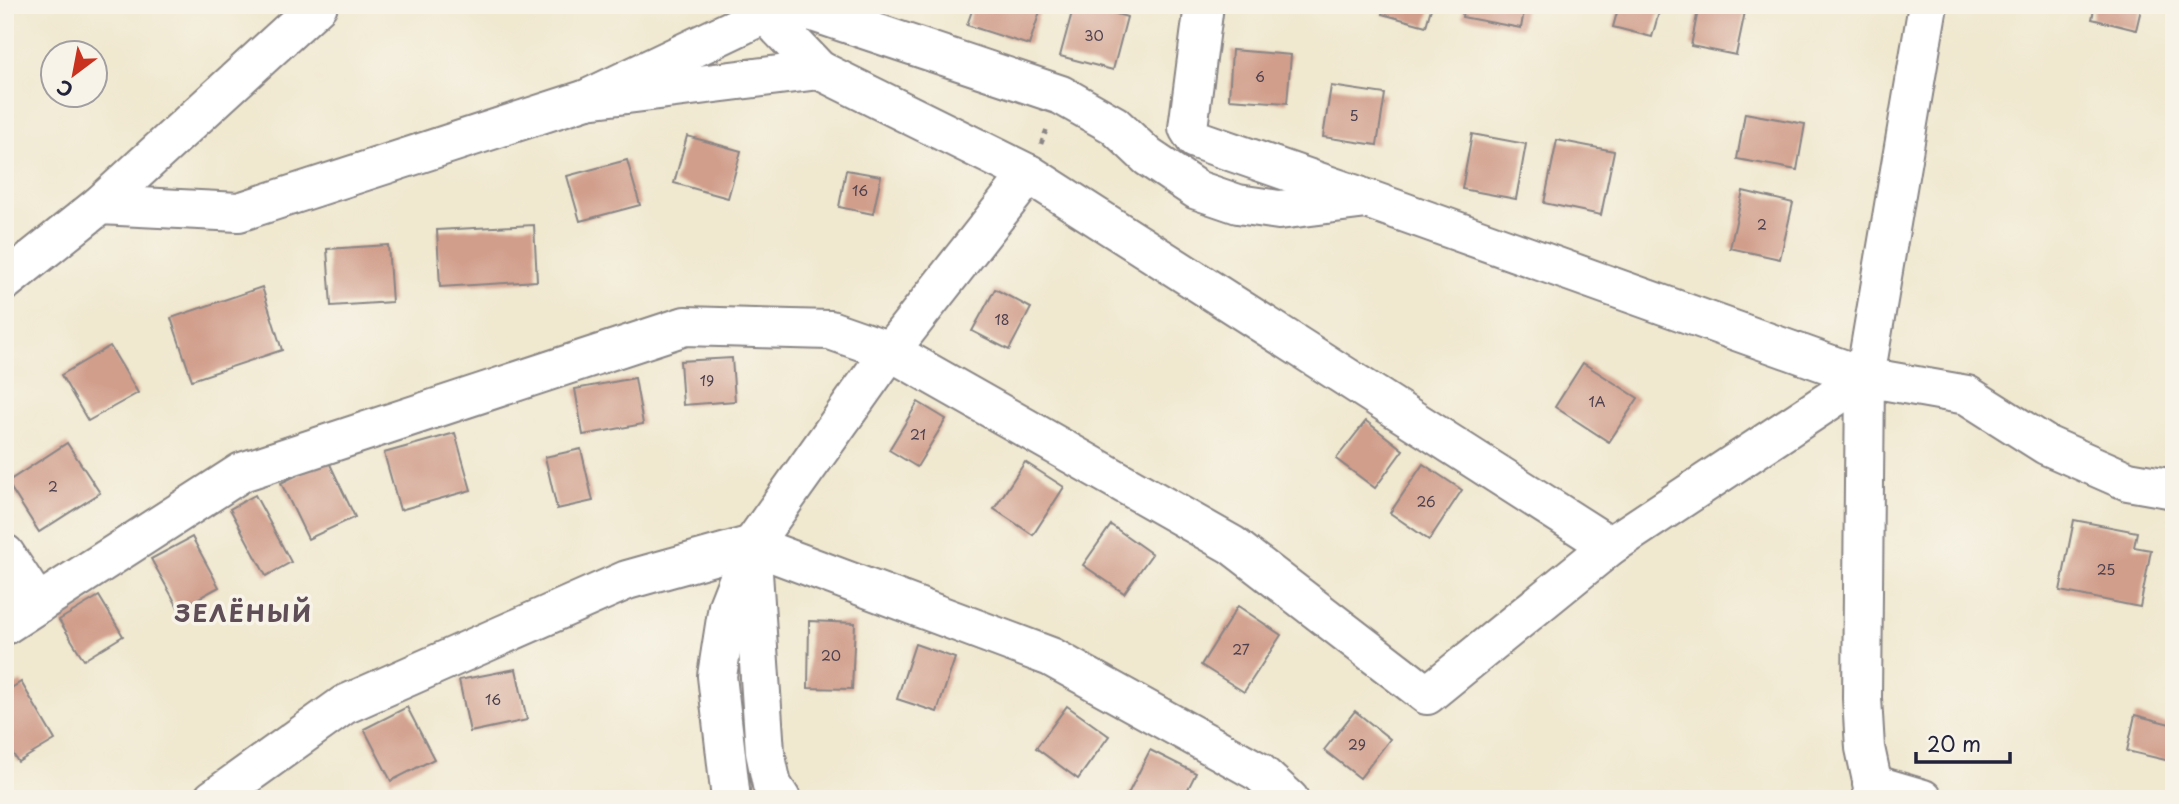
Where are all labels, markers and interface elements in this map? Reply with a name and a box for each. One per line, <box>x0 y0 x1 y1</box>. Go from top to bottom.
house number: 30 <box>1084 25 1104 46</box>
north arrow <box>38 38 108 108</box>
house number: 6 <box>1255 66 1265 87</box>
text: С <box>51 74 78 105</box>
house number: 5 <box>1349 105 1359 126</box>
house number: 16 <box>852 180 868 201</box>
house number: 2 <box>1757 214 1767 235</box>
house number: 18 <box>994 309 1010 330</box>
house number: 19 <box>700 370 714 391</box>
house number: 1А <box>1588 391 1606 412</box>
house number: 21 <box>910 424 926 445</box>
house number: 2 <box>48 476 58 497</box>
house number: 26 <box>1416 491 1436 512</box>
house number: 25 <box>2097 559 2115 580</box>
district label: ЗЕЛЁНЫЙ <box>174 594 313 630</box>
house number: 27 <box>1232 639 1250 660</box>
house number: 20 <box>821 645 841 666</box>
house number: 16 <box>485 689 501 710</box>
scale bar <box>1916 720 2011 764</box>
text: 20 m <box>1927 727 1981 759</box>
house number: 29 <box>1348 734 1366 755</box>

